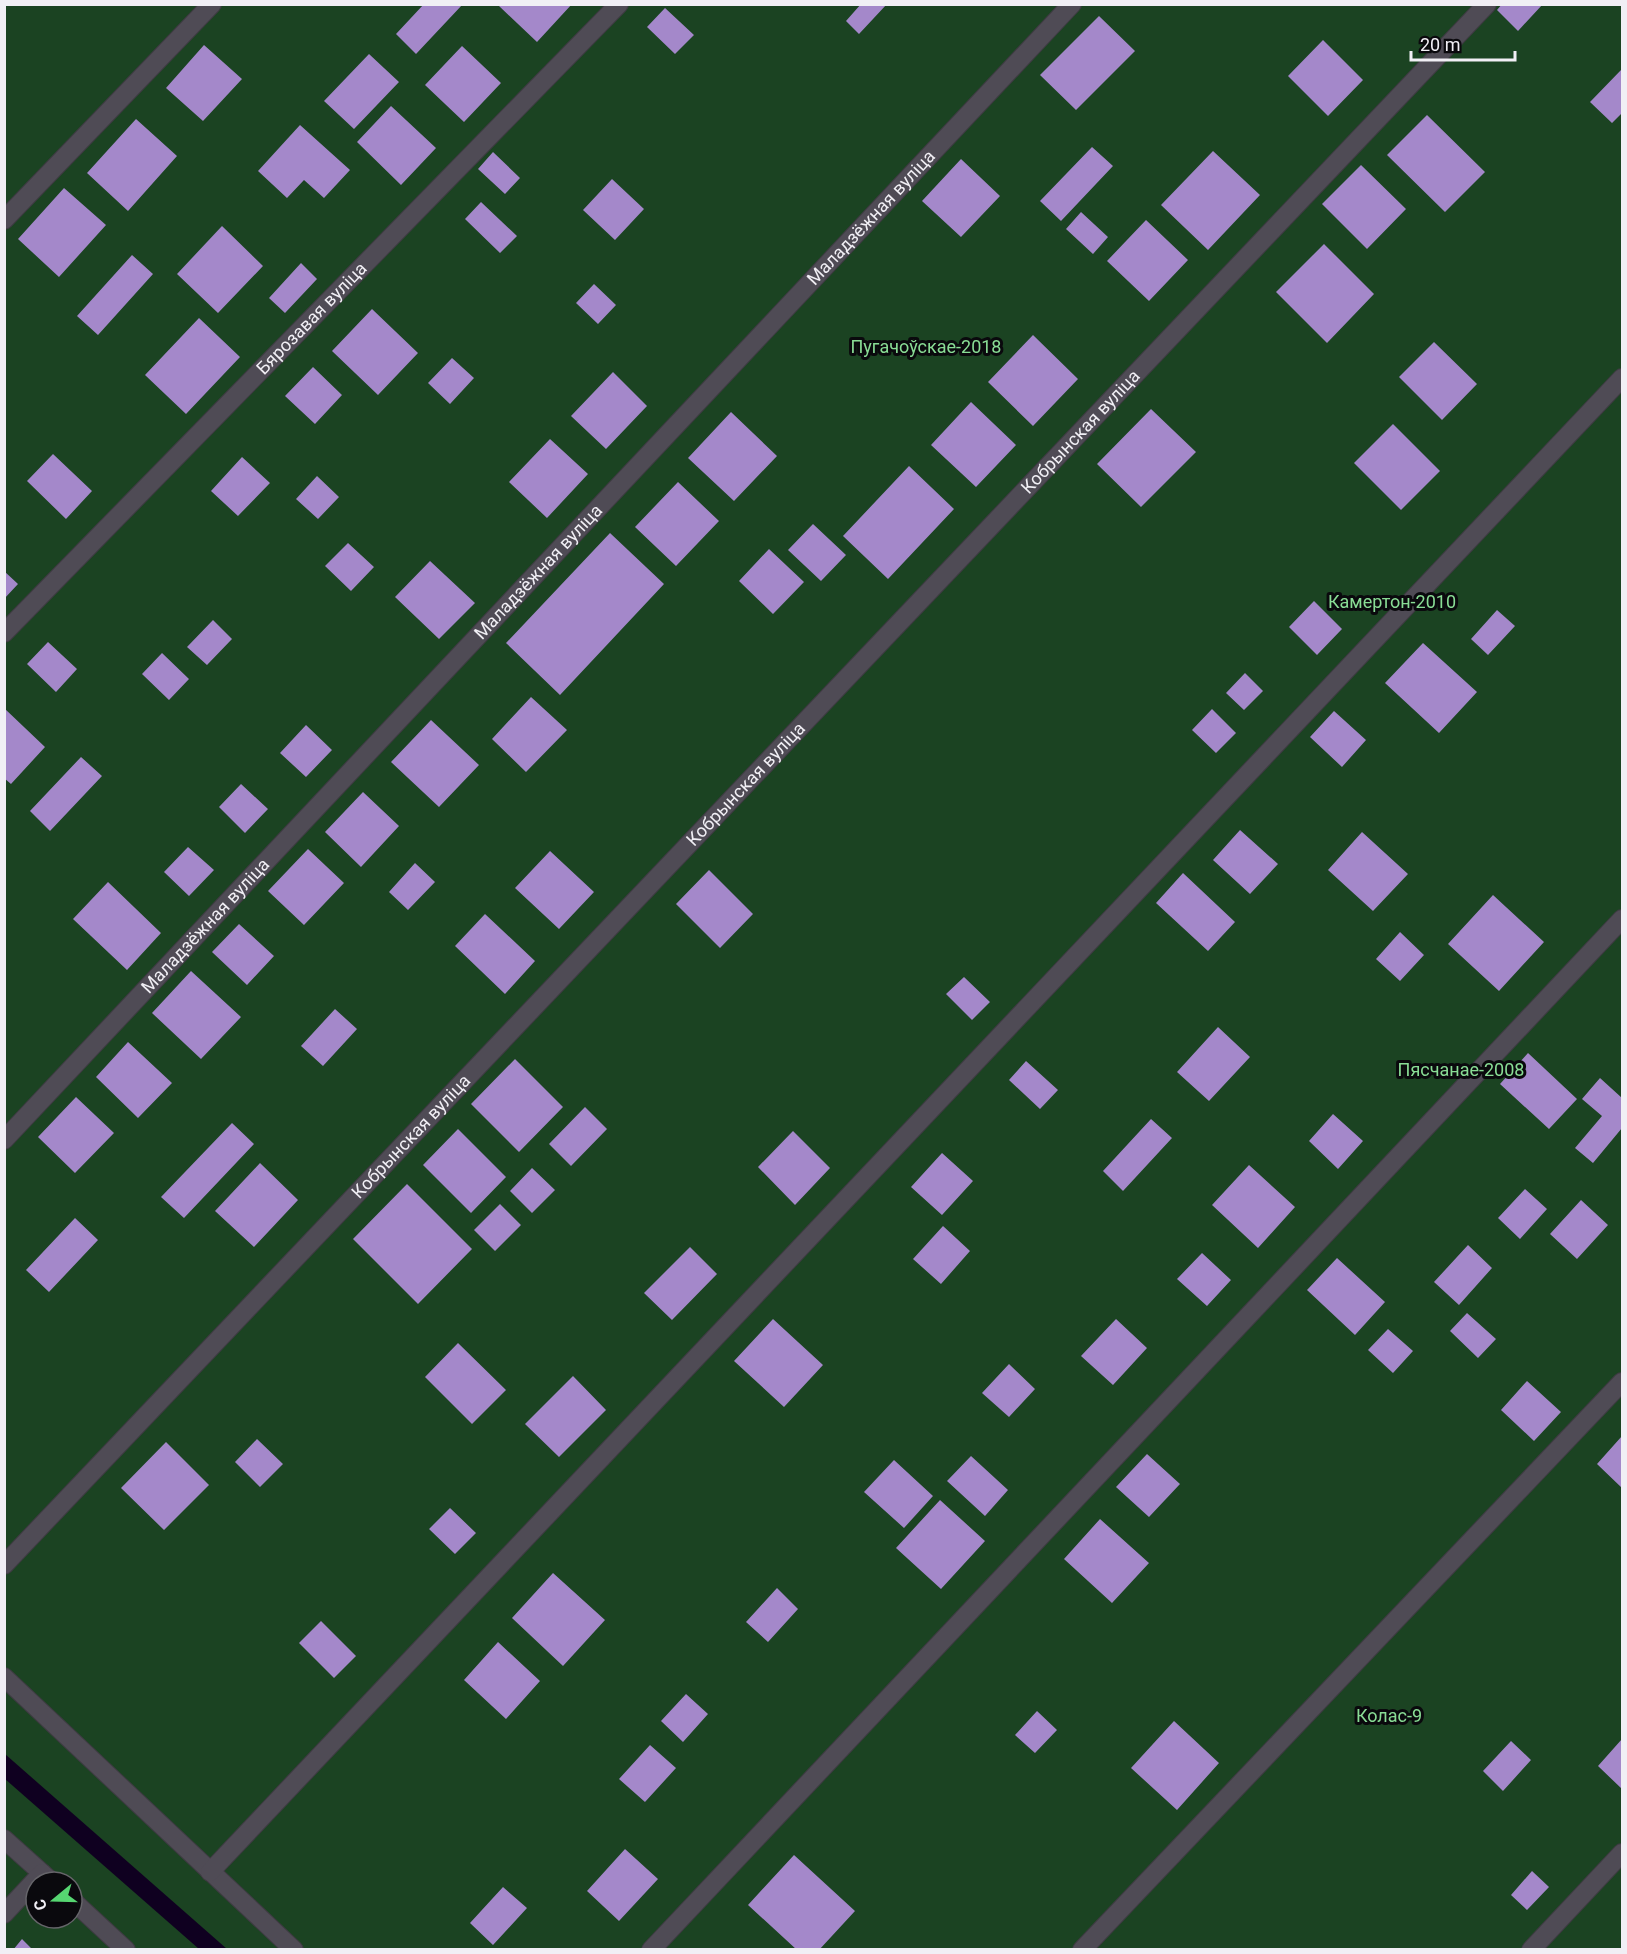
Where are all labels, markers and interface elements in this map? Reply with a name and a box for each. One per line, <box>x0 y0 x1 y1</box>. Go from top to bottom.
scale bar <box>1411 24 1514 62</box>
text: 20 m <box>1420 34 1460 55</box>
street label: Маладзёжная вуліца <box>802 146 939 289</box>
street label: Бярозавая вуліца <box>252 258 371 379</box>
park label: Пугачоўскае-2018 <box>851 336 1001 357</box>
street label: Кобрынская вуліца <box>1016 365 1144 498</box>
street label: Маладзёжная вуліца <box>470 500 606 643</box>
park label: Камертон-2010 <box>1328 591 1456 612</box>
street label: Кобрынская вуліца <box>682 718 809 850</box>
street label: Маладзёжная вуліца <box>137 854 273 997</box>
park label: Пясчанае-2008 <box>1398 1059 1524 1080</box>
street label: Кобрынская вуліца <box>347 1070 474 1202</box>
park label: Колас-9 <box>1356 1705 1422 1726</box>
north arrow <box>24 1870 84 1930</box>
text: С <box>30 1897 51 1913</box>

